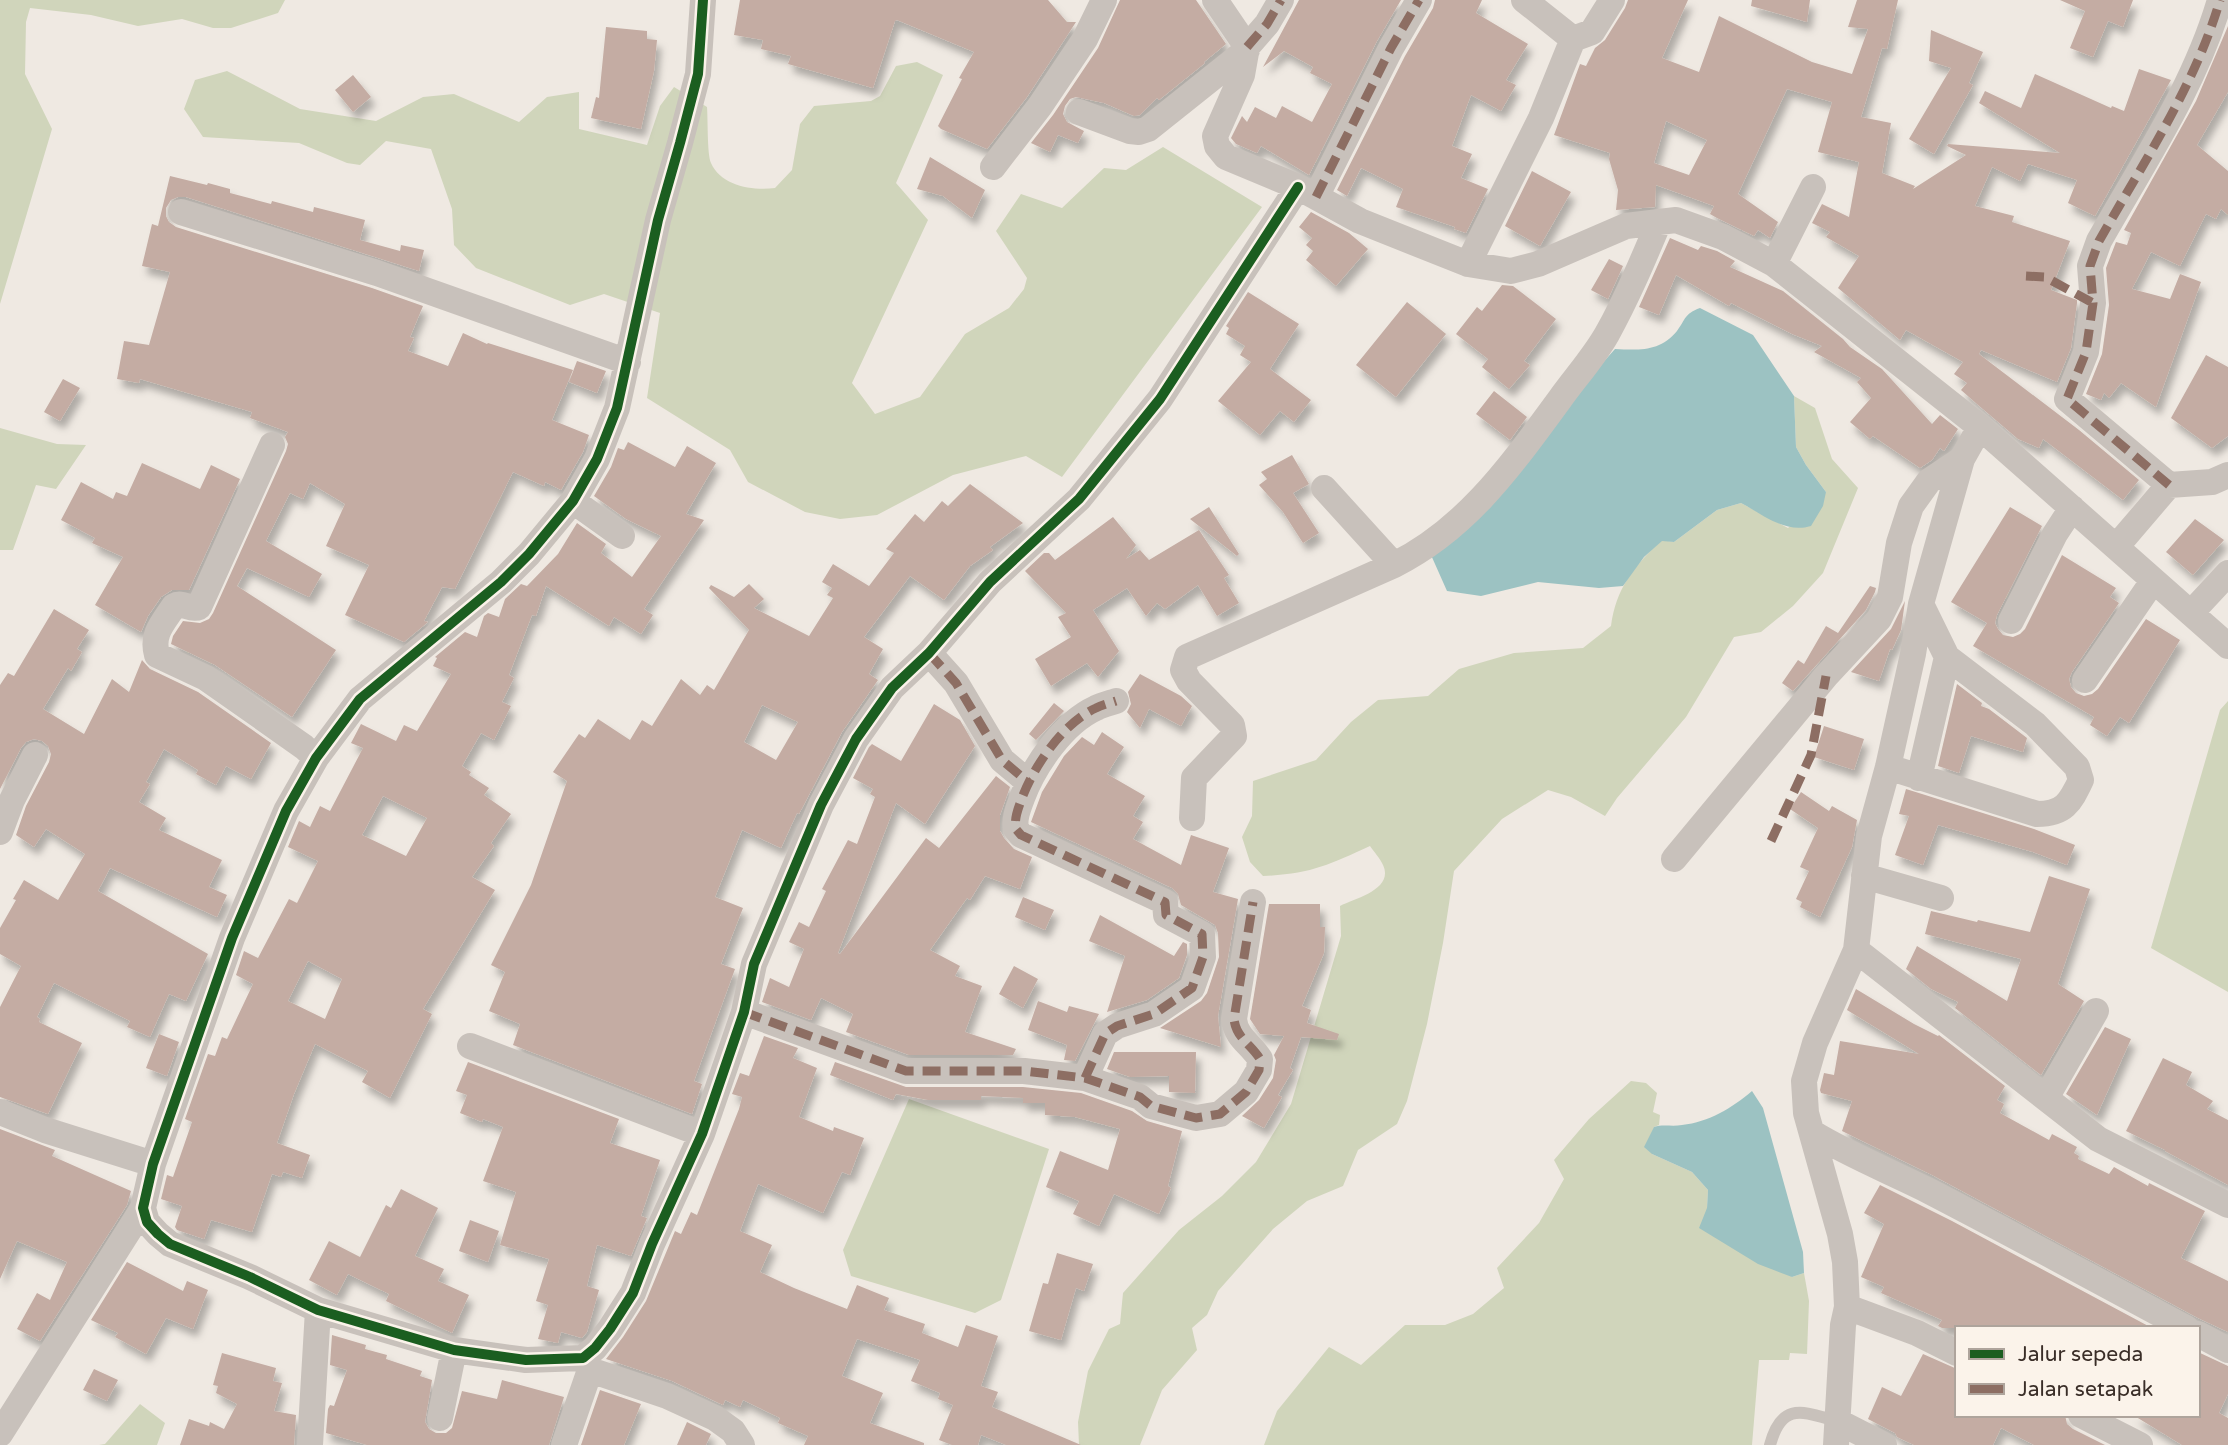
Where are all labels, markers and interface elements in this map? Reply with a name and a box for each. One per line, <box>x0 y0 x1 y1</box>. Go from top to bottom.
legend <box>1955 1326 2200 1417</box>
text: Jalur sepeda <box>2018 1342 2143 1367</box>
text: Jalan setapak <box>2018 1377 2153 1402</box>

